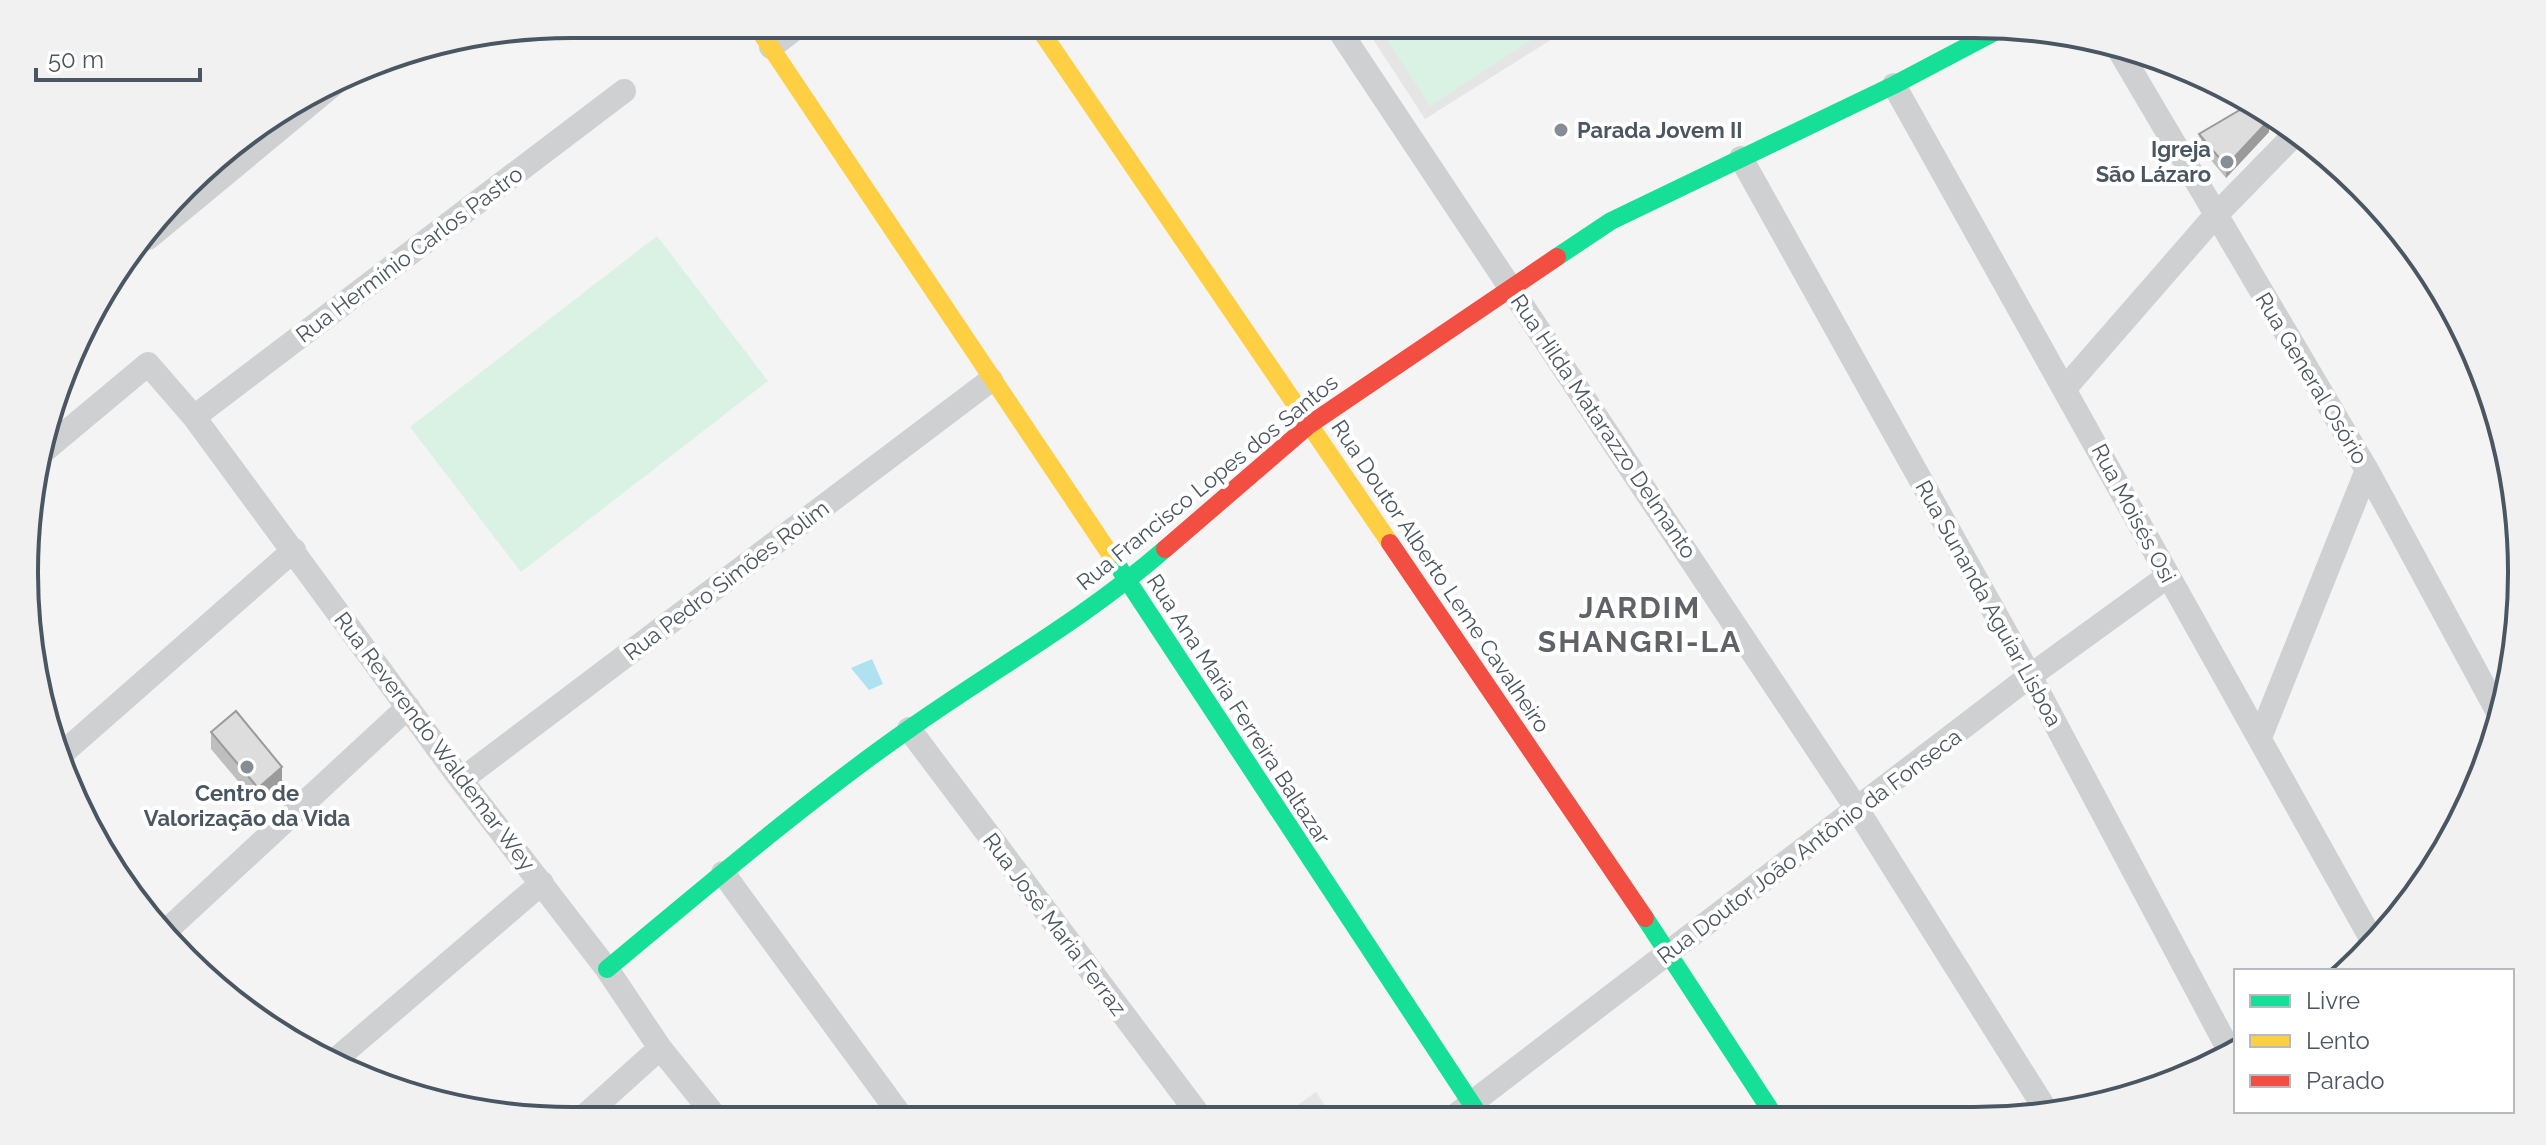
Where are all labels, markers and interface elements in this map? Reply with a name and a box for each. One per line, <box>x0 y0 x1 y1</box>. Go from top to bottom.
scale bar <box>36 32 200 82</box>
text: 50 m <box>48 45 104 74</box>
place label: Parada Jovem II <box>1577 117 1743 143</box>
marker: Parada Jovem II <box>1552 121 1570 139</box>
place label: Igreja São Lázaro <box>2096 136 2211 187</box>
marker: Igreja São Lázaro <box>2218 153 2236 171</box>
street label: Rua Hermínio Carlos Pastro <box>291 160 527 348</box>
street label: Rua General Osório <box>2250 287 2374 469</box>
street label: Rua Hilda Matarazzo Delmanto <box>1506 289 1702 563</box>
street label: Rua Francisco Lopes dos Santos <box>1071 369 1343 595</box>
street label: Rua Doutor Alberto Leme Cavalheiro <box>1326 415 1556 737</box>
street label: Rua Moisés Osi <box>2086 439 2182 587</box>
street label: Rua Sunanda Aguiar Lisboa <box>1910 475 2068 731</box>
street label: Rua Pedro Simões Rolim <box>618 494 834 666</box>
street label: Rua Ana Maria Ferreira Baltazar <box>1142 569 1336 849</box>
district label: JARDIM SHANGRI-LA <box>1538 590 1742 659</box>
street label: Rua Reverendo Waldemar Wey <box>329 607 541 876</box>
street label: Rua Doutor João Antônio da Fonseca <box>1652 723 1966 969</box>
marker: Centro de Valorização da Vida <box>238 758 256 776</box>
place label: Centro de Valorização da Vida <box>144 780 350 831</box>
street label: Rua José Maria Ferraz <box>978 828 1132 1020</box>
legend <box>2234 969 2514 1113</box>
text: Livre <box>2306 986 2360 1015</box>
text: Lento <box>2306 1026 2370 1055</box>
text: Parado <box>2306 1066 2385 1095</box>

